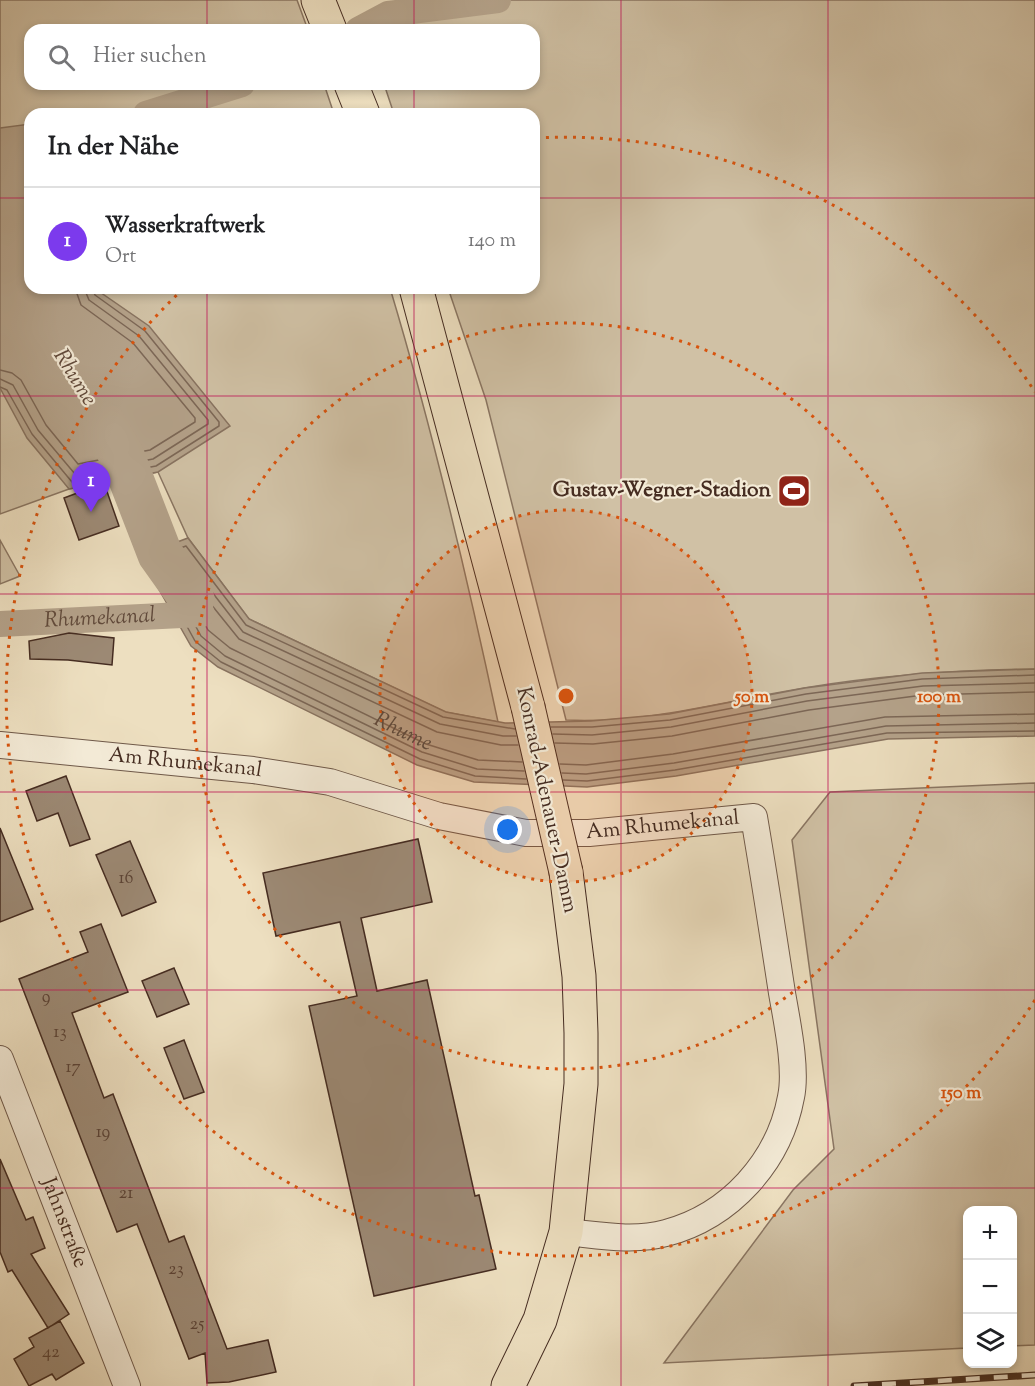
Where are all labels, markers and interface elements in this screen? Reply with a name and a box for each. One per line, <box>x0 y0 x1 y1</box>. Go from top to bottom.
search box <box>24 24 540 90</box>
icon: search <box>45 41 78 74</box>
text: Hier suchen <box>93 41 207 73</box>
text: In der Nähe <box>48 129 179 166</box>
text: Wasserkraftwerk <box>105 211 265 243</box>
text: 1 <box>64 227 71 256</box>
text: 140 m <box>468 227 516 256</box>
text: Ort <box>105 243 136 272</box>
water label: Rhume <box>44 343 104 413</box>
pin: 1 <box>72 462 110 512</box>
sports icon: Gustav-Wegner-Stadion <box>776 473 812 509</box>
place label: Gustav-Wegner-Stadion <box>553 476 772 506</box>
water label: Rhumekanal <box>44 600 156 638</box>
street label: Konrad-Adenauer-Damm <box>507 684 585 916</box>
text: 50 m <box>733 685 769 711</box>
text: 100 m <box>917 685 961 711</box>
centre of rings <box>556 686 576 706</box>
water label: Rhume <box>368 705 435 761</box>
street label: Am Rhumekanal <box>107 741 264 786</box>
street label: Am Rhumekanal <box>584 803 741 848</box>
your location <box>493 815 522 844</box>
house number: 16 <box>118 866 134 892</box>
house number: 9 <box>42 985 51 1011</box>
house number: 13 <box>53 1020 67 1046</box>
house number: 17 <box>65 1055 81 1081</box>
text: 150 m <box>941 1081 981 1107</box>
house number: 19 <box>96 1120 111 1146</box>
street label: Jahnstraße <box>32 1173 95 1273</box>
house number: 21 <box>119 1181 133 1207</box>
map controls <box>963 1206 1017 1368</box>
button: + <box>963 1206 1017 1260</box>
house number: 23 <box>168 1257 184 1283</box>
button: − <box>963 1260 1017 1314</box>
house number: 25 <box>190 1312 204 1338</box>
button: layers <box>963 1314 1017 1368</box>
house number: 42 <box>42 1340 60 1366</box>

